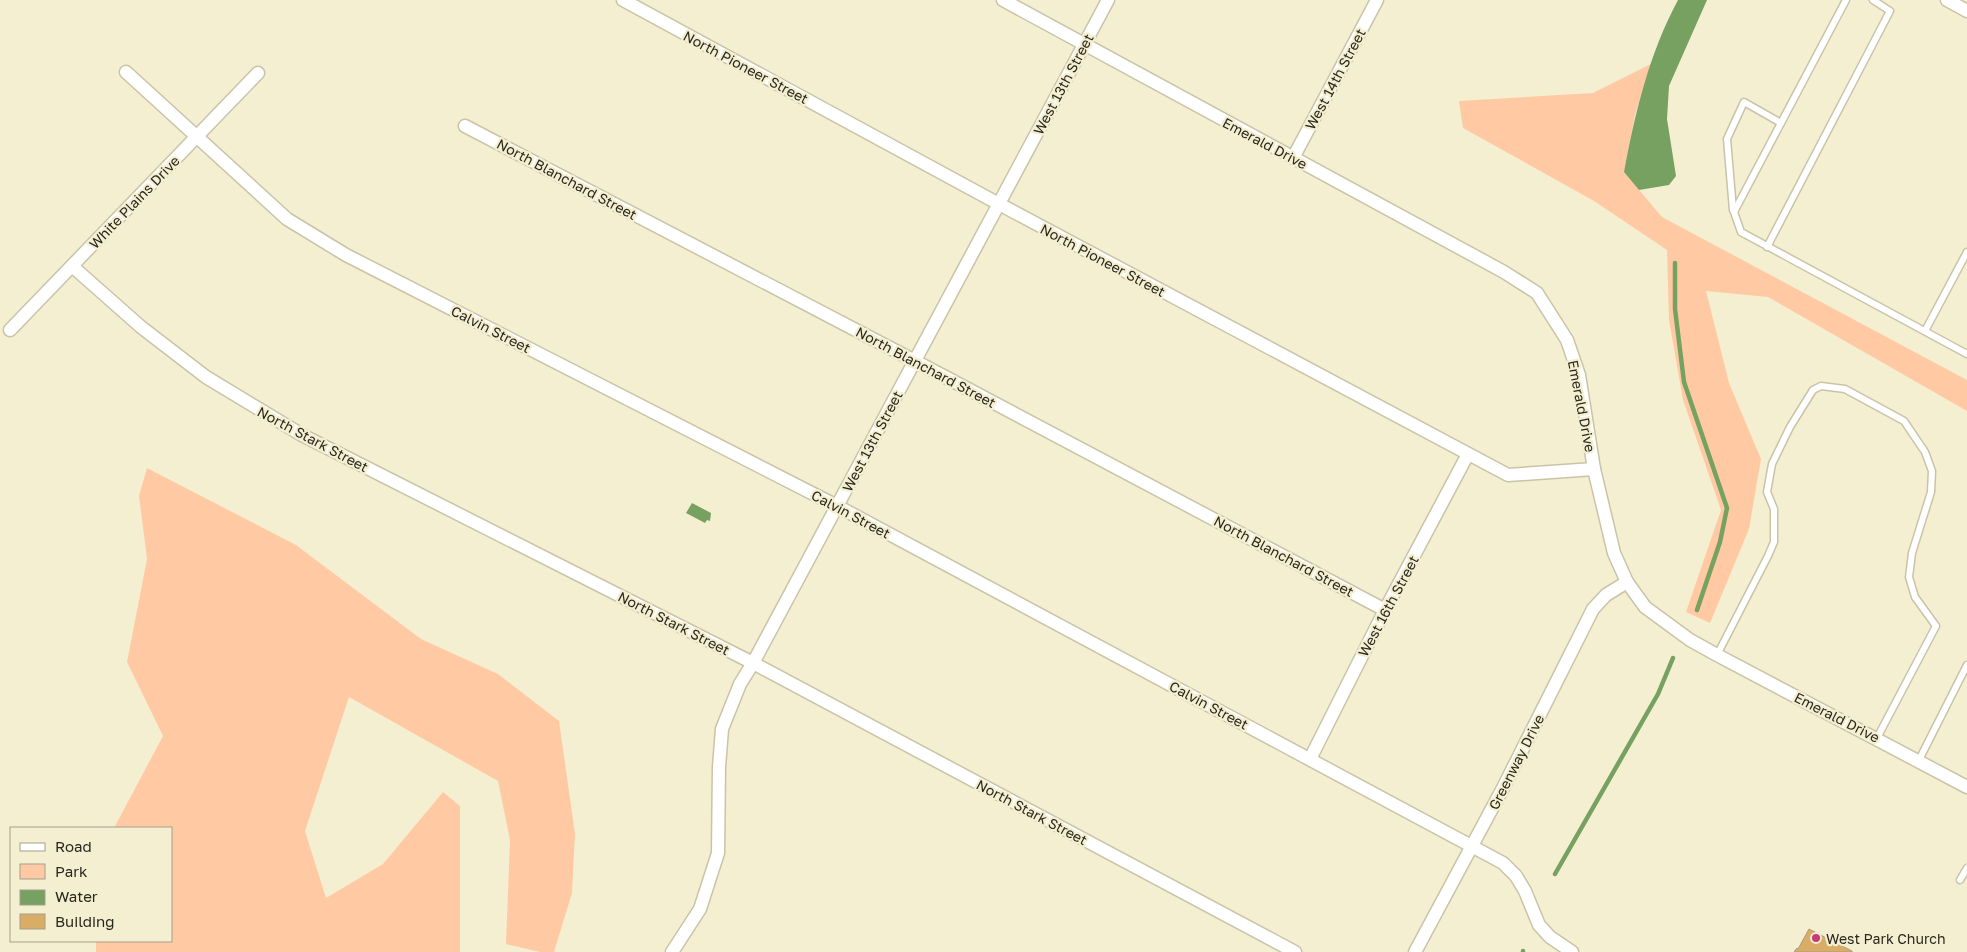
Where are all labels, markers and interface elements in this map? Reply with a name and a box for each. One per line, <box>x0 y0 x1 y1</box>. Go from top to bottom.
street label: West 14th Street <box>1301 26 1369 132</box>
street label: North Pioneer Street <box>681 27 811 107</box>
street label: West 13th Street <box>1029 31 1097 137</box>
street label: Emerald Drive <box>1220 114 1310 172</box>
street label: North Blanchard Street <box>494 135 640 223</box>
street label: White Plains Drive <box>85 152 183 252</box>
street label: North Pioneer Street <box>1038 220 1168 300</box>
street label: Calvin Street <box>448 302 534 356</box>
street label: North Blanchard Street <box>853 323 999 411</box>
street label: Emerald Drive <box>1565 359 1599 453</box>
street label: West 13th Street <box>838 388 906 494</box>
street label: North Stark Street <box>255 403 371 475</box>
street label: Calvin Street <box>809 486 893 542</box>
street label: North Blanchard Street <box>1211 512 1357 600</box>
street label: West 16th Street <box>1354 553 1422 659</box>
street label: North Stark Street <box>615 588 733 658</box>
street label: Calvin Street <box>1167 677 1251 733</box>
street label: Emerald Drive <box>1792 688 1882 746</box>
street label: Greenway Drive <box>1485 712 1547 812</box>
street label: North Stark Street <box>974 776 1090 848</box>
legend <box>10 827 172 942</box>
text: Road <box>55 837 92 855</box>
text: Park <box>55 862 88 880</box>
text: Water <box>55 887 98 905</box>
text: Building <box>55 912 115 930</box>
place label: West Park Church <box>1826 930 1946 947</box>
marker: West Park Church <box>1810 932 1822 944</box>

